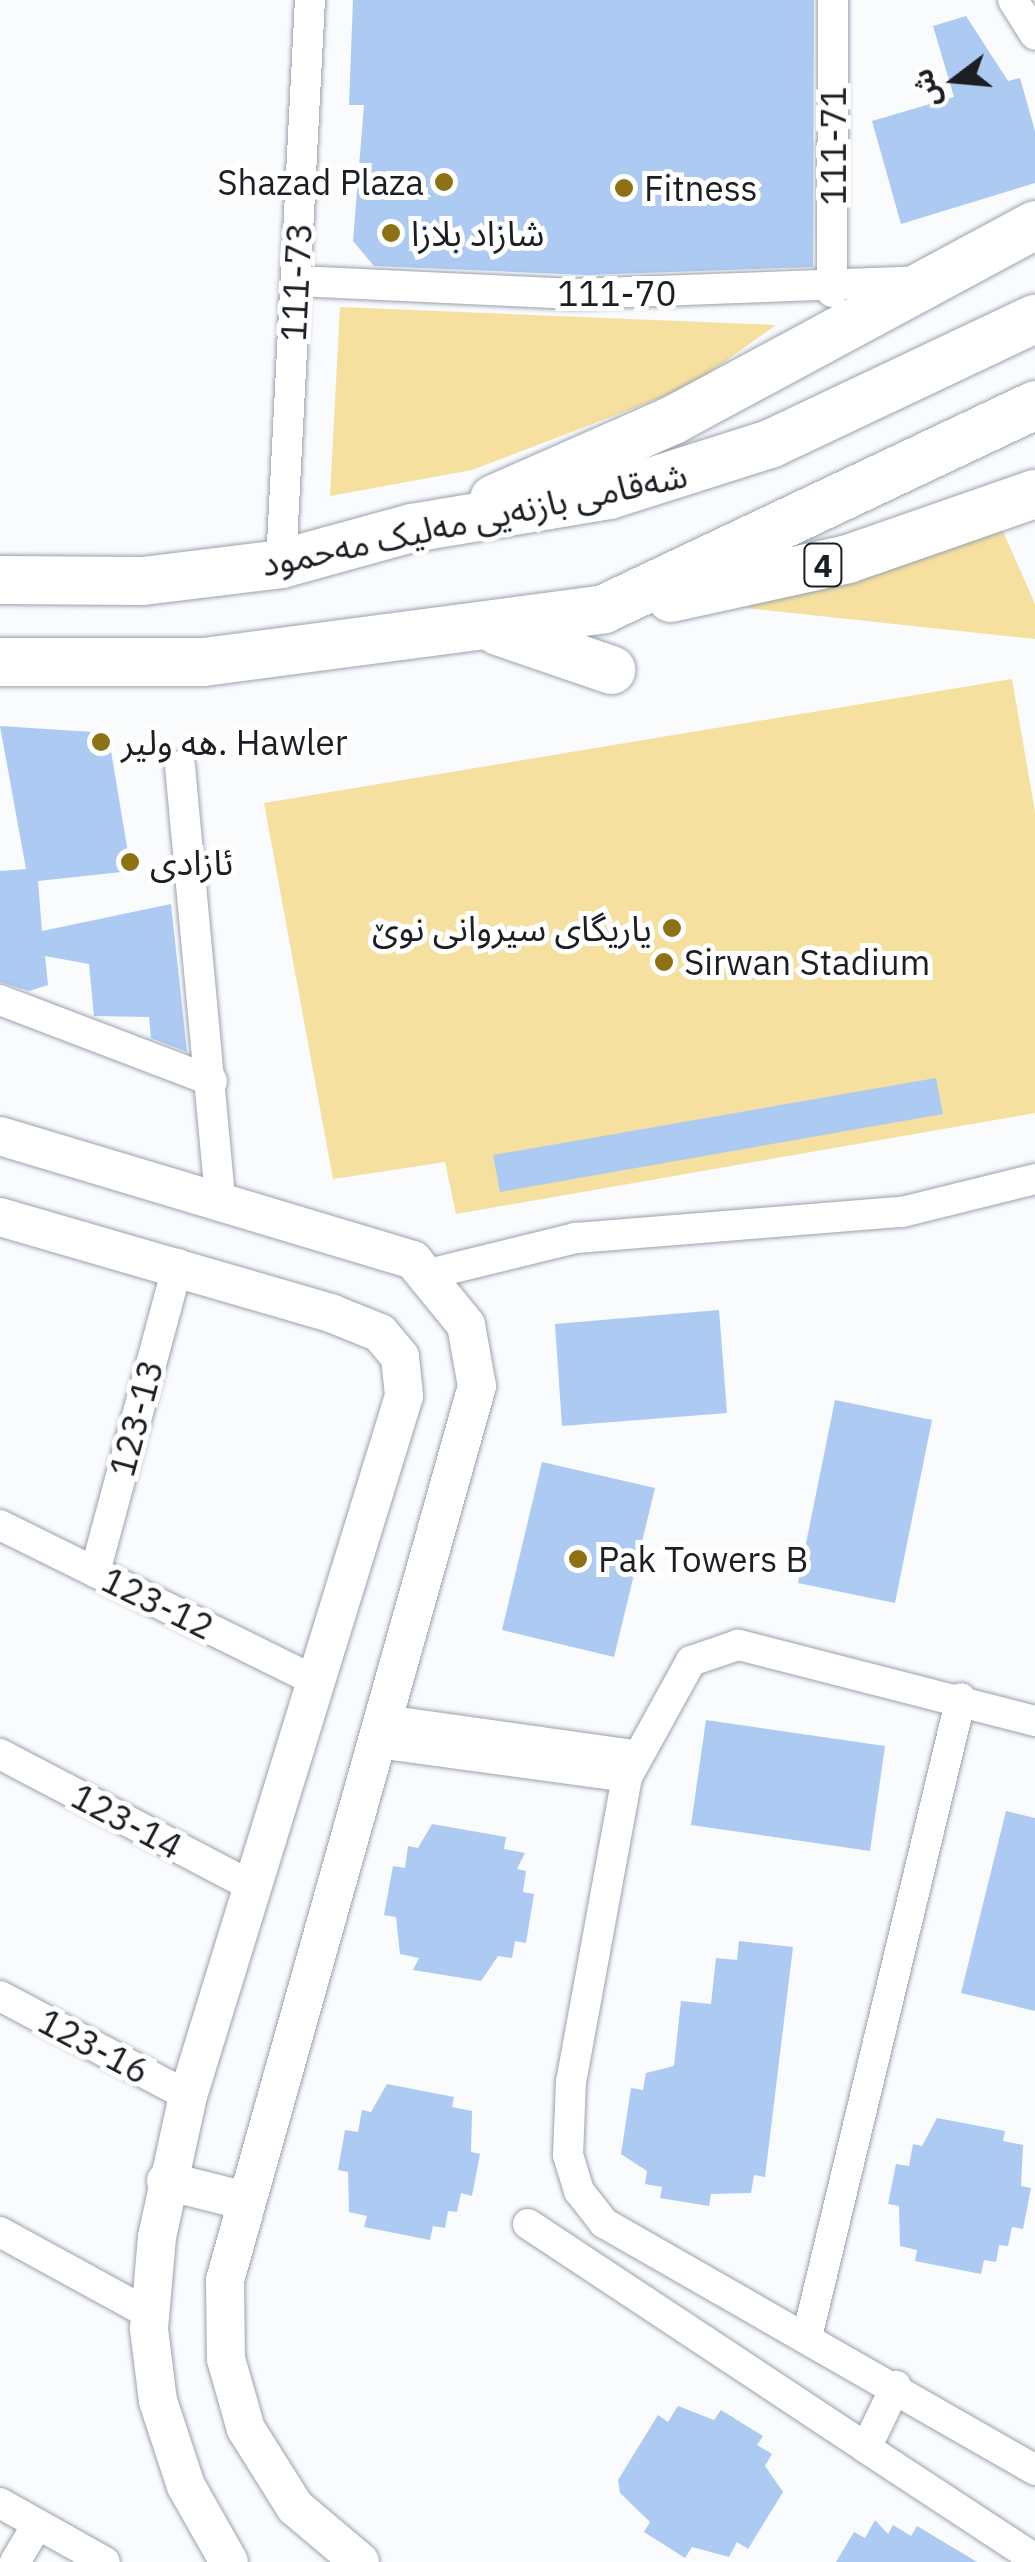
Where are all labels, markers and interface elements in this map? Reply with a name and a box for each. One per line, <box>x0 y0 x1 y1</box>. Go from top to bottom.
north arrow <box>905 30 1005 130</box>
text: ش <box>903 65 949 112</box>
street label: 111-71 <box>812 87 854 205</box>
place label: Shazad Plaza <box>217 161 424 203</box>
place label: Fitness <box>644 167 758 209</box>
marker: Shazad Plaza <box>433 171 455 193</box>
marker: Fitness <box>613 177 635 199</box>
place label: شازاد بلازا <box>411 212 545 254</box>
street label: 111-73 <box>272 222 320 342</box>
marker: شازاد بلازا <box>380 222 402 244</box>
street label: 111-70 <box>558 272 676 314</box>
street label: شەقامی بازنەیی مەلیک مەحمود <box>257 453 691 585</box>
road number: 4 <box>803 538 843 592</box>
place label: هه ولير. Hawler <box>121 721 348 763</box>
marker: هه ولير. Hawler <box>90 731 112 753</box>
place label: ئازادی <box>150 841 233 883</box>
marker: ئازادی <box>119 851 141 873</box>
place label: یاریگای سیروانی نوێ <box>372 907 652 949</box>
marker: یاریگای سیروانی نوێ <box>661 917 683 939</box>
place label: Sirwan Stadium <box>684 941 930 983</box>
marker: Sirwan Stadium <box>653 951 675 973</box>
street label: 123-13 <box>100 1355 172 1481</box>
place label: Pak Towers B <box>598 1538 808 1580</box>
marker: Pak Towers B <box>567 1548 589 1570</box>
street label: 123-12 <box>95 1558 221 1648</box>
street label: 123-14 <box>65 1775 189 1867</box>
street label: 123-16 <box>32 2000 156 2092</box>

